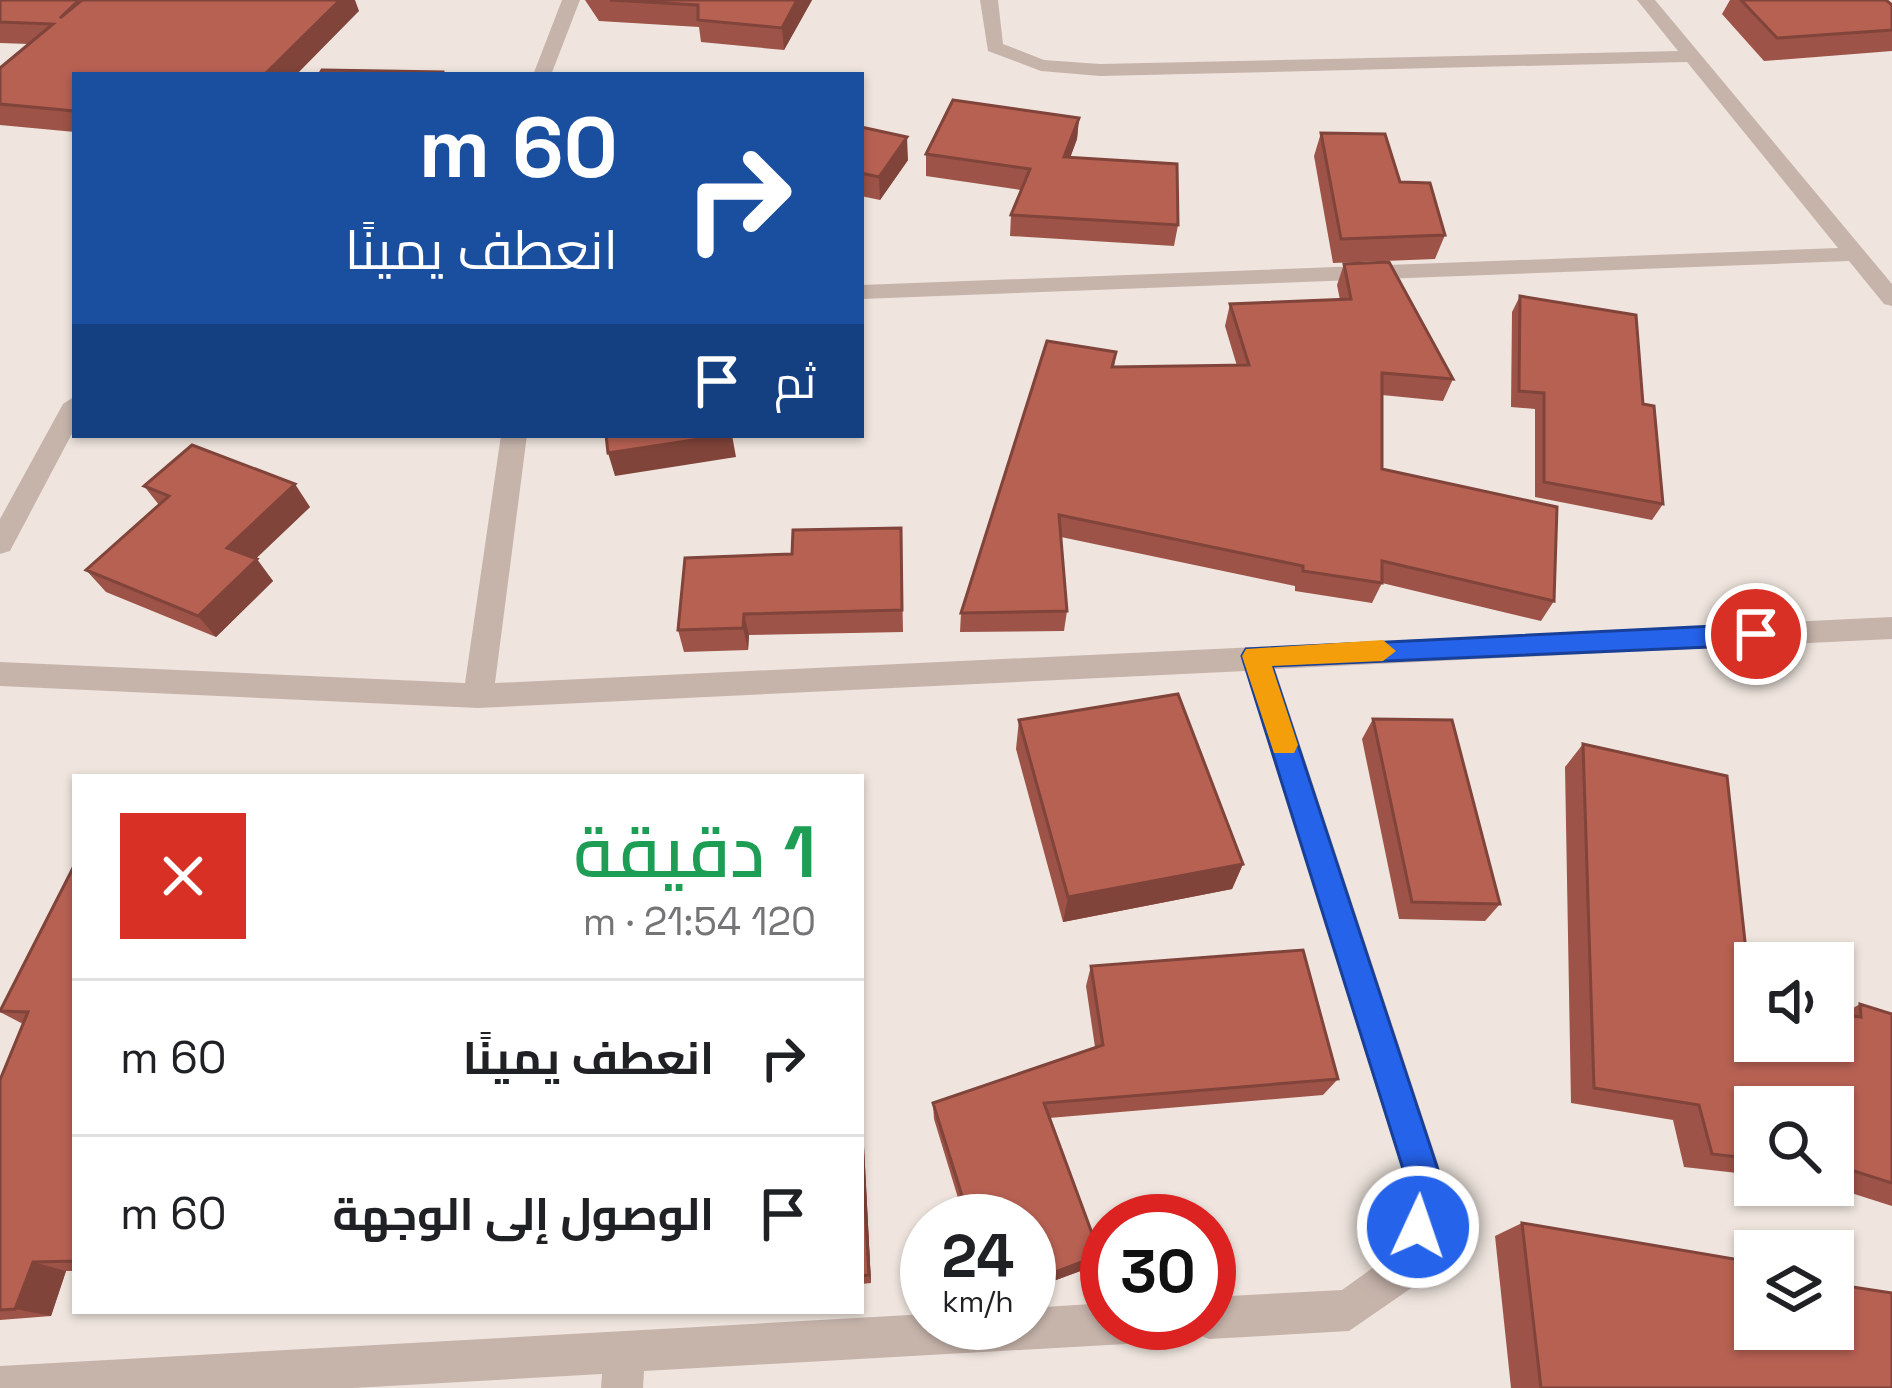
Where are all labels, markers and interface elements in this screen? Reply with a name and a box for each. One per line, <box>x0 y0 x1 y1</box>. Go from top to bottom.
text: 60 m <box>419 94 618 202</box>
icon: right <box>660 120 816 276</box>
text: انعطف يمينًا <box>345 216 618 285</box>
icon: arrive <box>684 348 750 414</box>
text: ثم <box>774 354 816 411</box>
pin <box>1705 583 1807 685</box>
icon: arrive <box>1723 601 1789 667</box>
text: 1 دقيقة <box>573 806 816 898</box>
button: close <box>120 813 246 939</box>
text: 120 m · 21:54 <box>583 897 816 946</box>
map controls <box>1734 942 1854 1350</box>
button: sound <box>1734 942 1854 1062</box>
icon: right <box>750 1025 816 1091</box>
text: 60 m <box>120 1029 227 1086</box>
text: انعطف يمينًا <box>463 1030 714 1087</box>
button: search <box>1734 1086 1854 1206</box>
position arrow <box>1355 1164 1481 1290</box>
icon: arrive <box>750 1181 816 1247</box>
text: 60 m <box>120 1185 227 1242</box>
text: الوصول إلى الوجهة <box>333 1186 714 1243</box>
speed limit sign: 30 <box>1080 1194 1236 1350</box>
text: 24 <box>942 1218 1014 1295</box>
button: layers <box>1734 1230 1854 1350</box>
text: km/h <box>942 1282 1014 1321</box>

